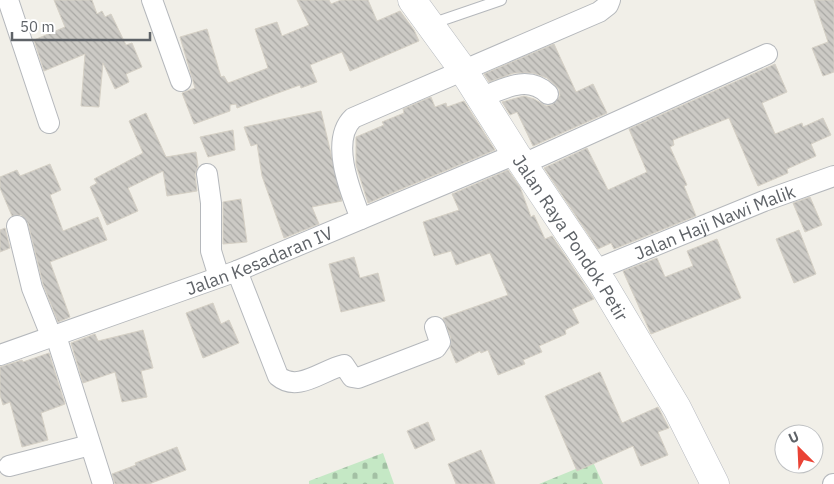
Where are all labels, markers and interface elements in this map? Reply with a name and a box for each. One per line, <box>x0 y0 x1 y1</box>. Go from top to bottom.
scale bar <box>12 10 150 42</box>
text: 50 m <box>20 17 55 36</box>
street label: Jalan Raya Pondok Petir <box>508 150 634 325</box>
street label: Jalan Haji Nawi Malik <box>631 179 799 264</box>
street label: Jalan Kesadaran IV <box>183 221 336 300</box>
north arrow <box>774 424 824 474</box>
text: U <box>786 427 802 447</box>

